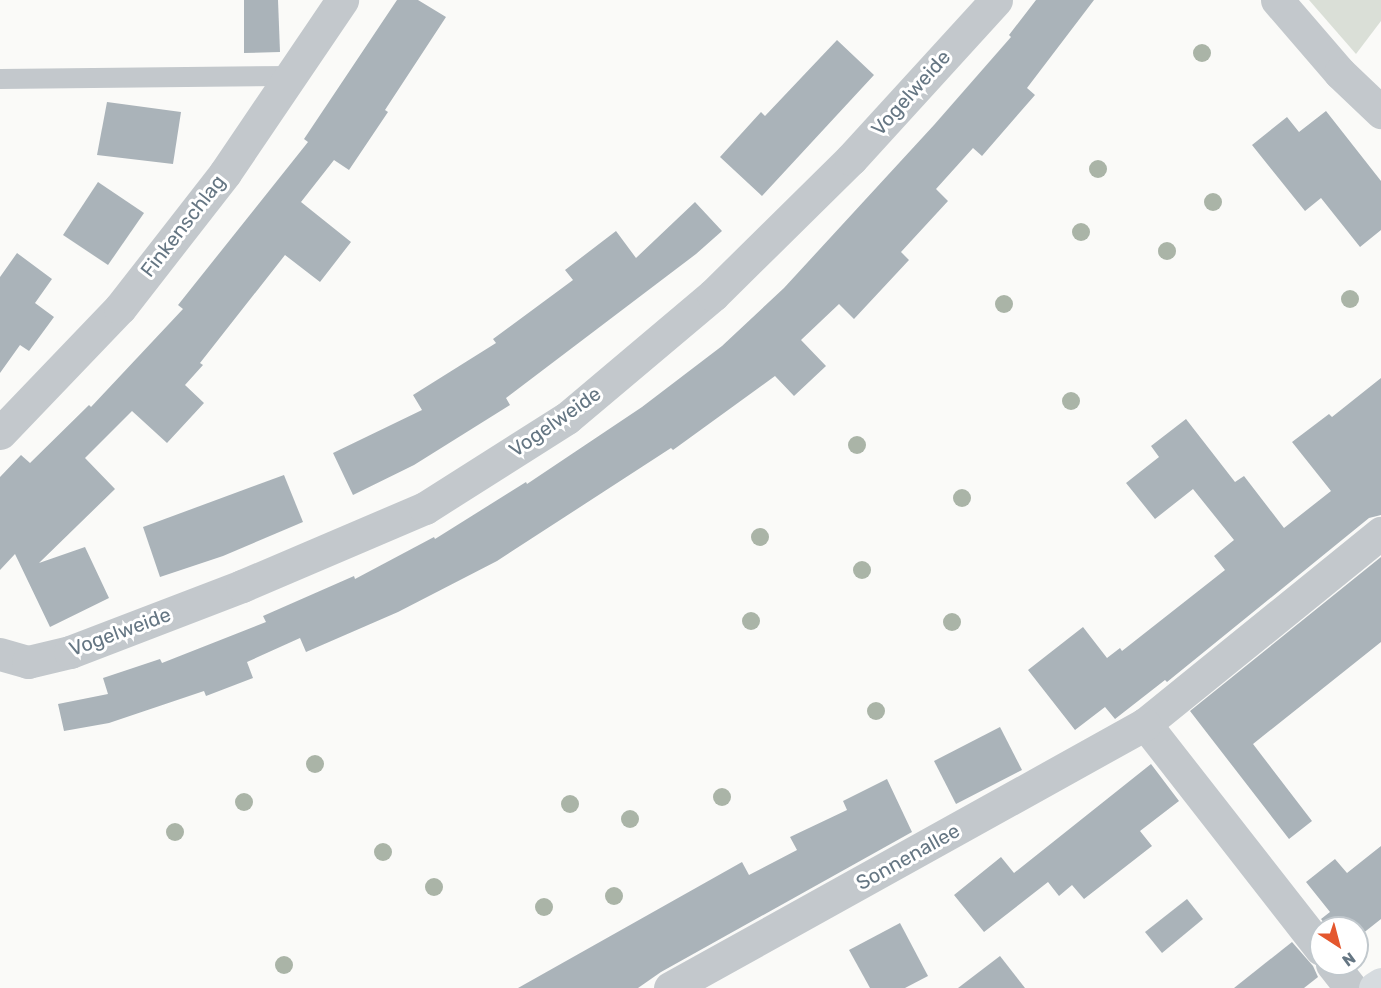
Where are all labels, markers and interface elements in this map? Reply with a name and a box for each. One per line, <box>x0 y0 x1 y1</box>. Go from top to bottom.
street label: Vogelweide <box>866 45 956 141</box>
street label: Finkenschlag <box>136 170 230 282</box>
street label: Vogelweide <box>505 382 605 462</box>
street label: Vogelweide <box>66 603 174 661</box>
street label: Sonnenallee <box>852 819 964 895</box>
north arrow <box>1309 916 1369 976</box>
text: N <box>1338 948 1359 970</box>

